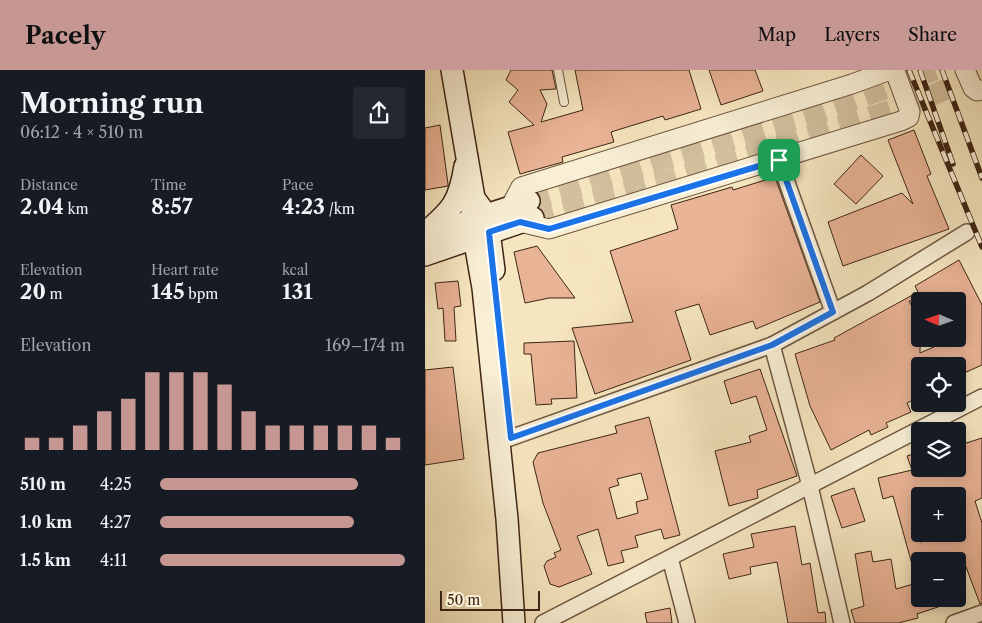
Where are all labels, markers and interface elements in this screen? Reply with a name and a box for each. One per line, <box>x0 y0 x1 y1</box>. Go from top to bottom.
text: Pacely <box>25 21 105 50</box>
text: Map <box>758 24 796 46</box>
text: Layers <box>824 24 880 46</box>
text: Share <box>908 24 957 46</box>
text: Morning run <box>20 86 204 120</box>
button: share <box>353 87 405 139</box>
text: 06:12 · 4 × 510 m <box>20 122 143 142</box>
pin <box>758 139 800 181</box>
icon: arrive <box>765 146 793 174</box>
text: Distance <box>20 176 78 194</box>
text: Time <box>151 176 186 194</box>
text: Pace <box>282 176 314 194</box>
text: 2.04 <box>20 194 64 219</box>
text: 8:57 <box>151 194 193 219</box>
text: 4:23 <box>282 194 325 219</box>
text: km <box>64 200 89 218</box>
text: /km <box>325 200 355 218</box>
text: Elevation <box>20 261 83 279</box>
text: Heart rate <box>151 261 218 279</box>
text: kcal <box>282 261 308 279</box>
text: 20 <box>20 279 46 304</box>
text: 145 <box>151 279 184 304</box>
text: 131 <box>282 279 313 304</box>
text: m <box>46 285 63 303</box>
text: bpm <box>184 285 218 303</box>
north arrow <box>911 292 966 348</box>
map controls <box>911 292 966 607</box>
text: Elevation <box>20 335 91 355</box>
text: 169–174 m <box>325 335 405 355</box>
button: locate <box>911 357 966 412</box>
button: layers <box>911 422 966 477</box>
text: 510 m <box>20 474 66 494</box>
text: 4:25 <box>100 474 132 494</box>
button: + <box>911 487 966 542</box>
text: 1.0 km <box>20 512 72 532</box>
text: 4:27 <box>100 512 131 532</box>
text: 1.5 km <box>20 550 71 570</box>
text: 4:11 <box>100 550 127 570</box>
button: − <box>911 552 966 607</box>
scale bar <box>440 588 540 611</box>
text: 50 m <box>447 591 480 609</box>

